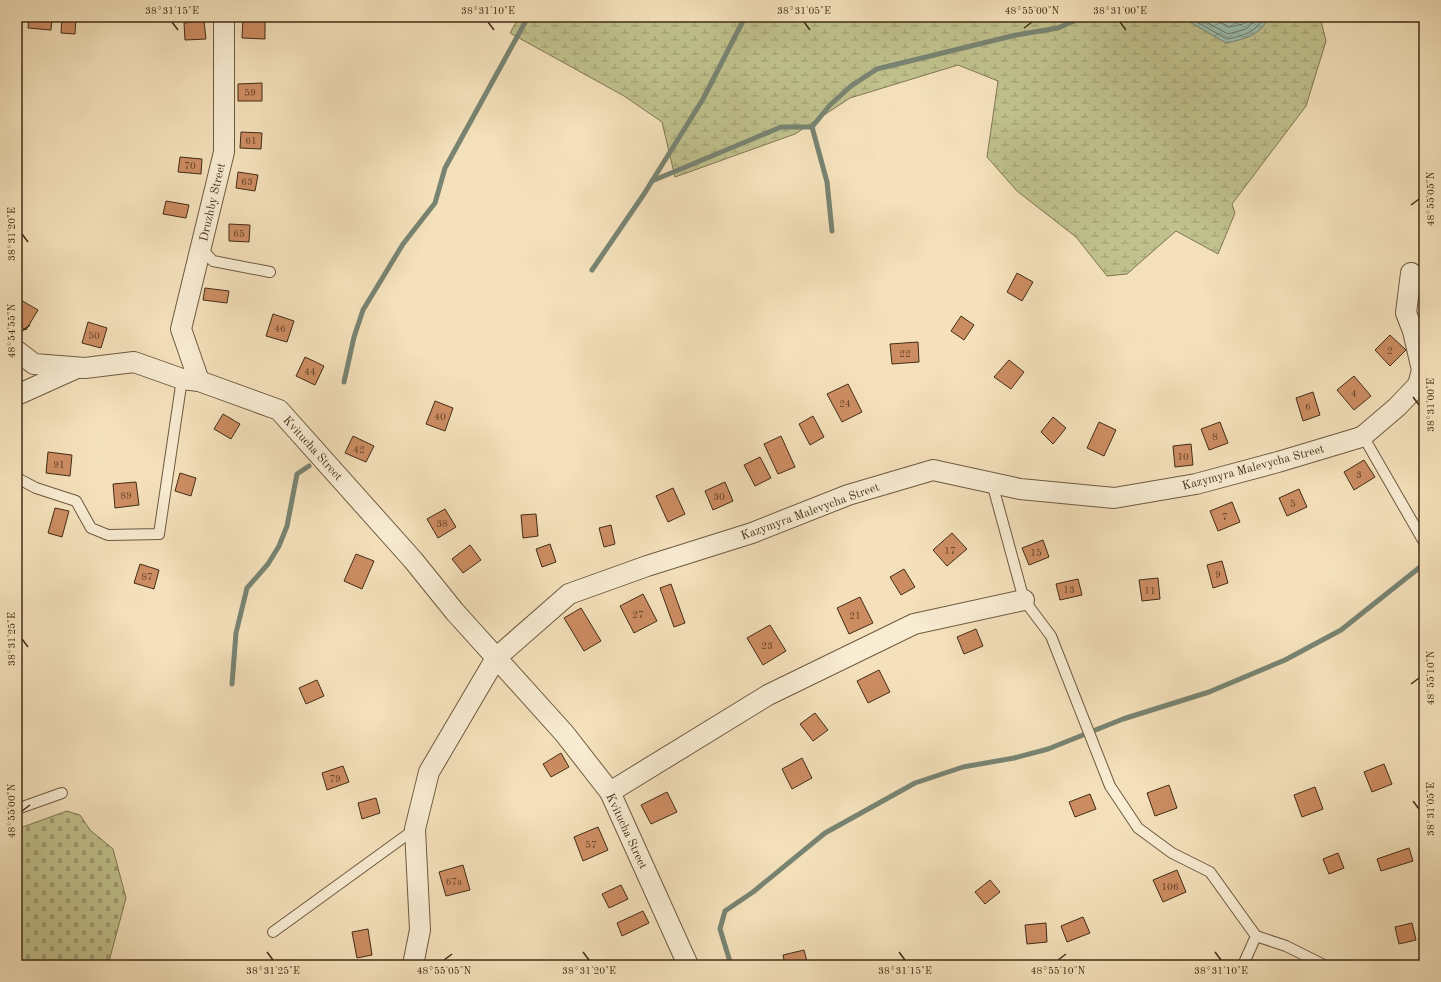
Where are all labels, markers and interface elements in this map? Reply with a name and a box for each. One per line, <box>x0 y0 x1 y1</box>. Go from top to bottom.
text: 38°31'15"E <box>145 6 199 16</box>
text: 38°31'10"E <box>461 6 515 16</box>
text: 38°31'05"E <box>777 6 831 16</box>
text: 48°55'00"N <box>1005 6 1060 16</box>
text: 38°31'00"E <box>1093 6 1147 16</box>
house number: 59 <box>244 88 256 98</box>
house number: 61 <box>245 136 257 146</box>
house number: 70 <box>184 161 196 171</box>
street label: Druzhby Street <box>198 162 228 243</box>
text: 48°55'05"N <box>1426 171 1436 226</box>
house number: 63 <box>241 177 253 187</box>
text: 38°31'20"E <box>7 207 17 261</box>
house number: 65 <box>233 229 245 239</box>
text: 48°54'55"N <box>7 303 17 358</box>
house number: 46 <box>274 324 286 334</box>
house number: 50 <box>88 331 100 341</box>
house number: 2 <box>1387 346 1393 356</box>
house number: 22 <box>899 349 911 359</box>
house number: 44 <box>304 367 316 377</box>
text: 38°31'00"E <box>1426 378 1436 432</box>
house number: 4 <box>1351 389 1357 399</box>
house number: 24 <box>839 399 851 409</box>
house number: 6 <box>1305 402 1311 412</box>
house number: 40 <box>434 412 446 422</box>
street label: Kvitucha Street <box>280 414 344 483</box>
house number: 8 <box>1212 432 1218 442</box>
street label: Kazymyra Malevycha Street <box>1181 443 1326 493</box>
house number: 42 <box>353 445 365 455</box>
house number: 10 <box>1177 452 1189 462</box>
house number: 91 <box>53 460 65 470</box>
house number: 3 <box>1356 470 1362 480</box>
street label: Kazymyra Malevycha Street <box>739 481 881 543</box>
house number: 89 <box>120 491 132 501</box>
house number: 30 <box>713 492 725 502</box>
house number: 5 <box>1290 499 1296 509</box>
house number: 7 <box>1222 512 1228 522</box>
house number: 38 <box>436 519 448 529</box>
house number: 17 <box>944 546 956 556</box>
house number: 15 <box>1030 548 1042 558</box>
house number: 9 <box>1215 570 1221 580</box>
house number: 87 <box>141 572 153 582</box>
house number: 13 <box>1063 585 1075 595</box>
house number: 11 <box>1144 586 1156 596</box>
house number: 27 <box>632 610 644 620</box>
house number: 21 <box>849 611 861 621</box>
text: 38°31'25"E <box>7 612 17 666</box>
house number: 23 <box>761 641 773 651</box>
text: 48°55'10"N <box>1426 650 1436 705</box>
house number: 79 <box>329 774 341 784</box>
text: 38°31'05"E <box>1426 782 1436 836</box>
text: 48°55'00"N <box>7 783 17 838</box>
street label: Kvitucha Street <box>603 792 649 871</box>
house number: 57 <box>585 840 597 850</box>
house number: 67а <box>446 877 462 887</box>
house number: 106 <box>1161 882 1179 892</box>
text: 38°31'25"E <box>246 966 300 976</box>
text: 48°55'05"N <box>417 966 472 976</box>
text: 38°31'20"E <box>562 966 616 976</box>
text: 38°31'15"E <box>878 966 932 976</box>
text: 48°55'10"N <box>1031 966 1086 976</box>
text: 38°31'10"E <box>1194 966 1248 976</box>

